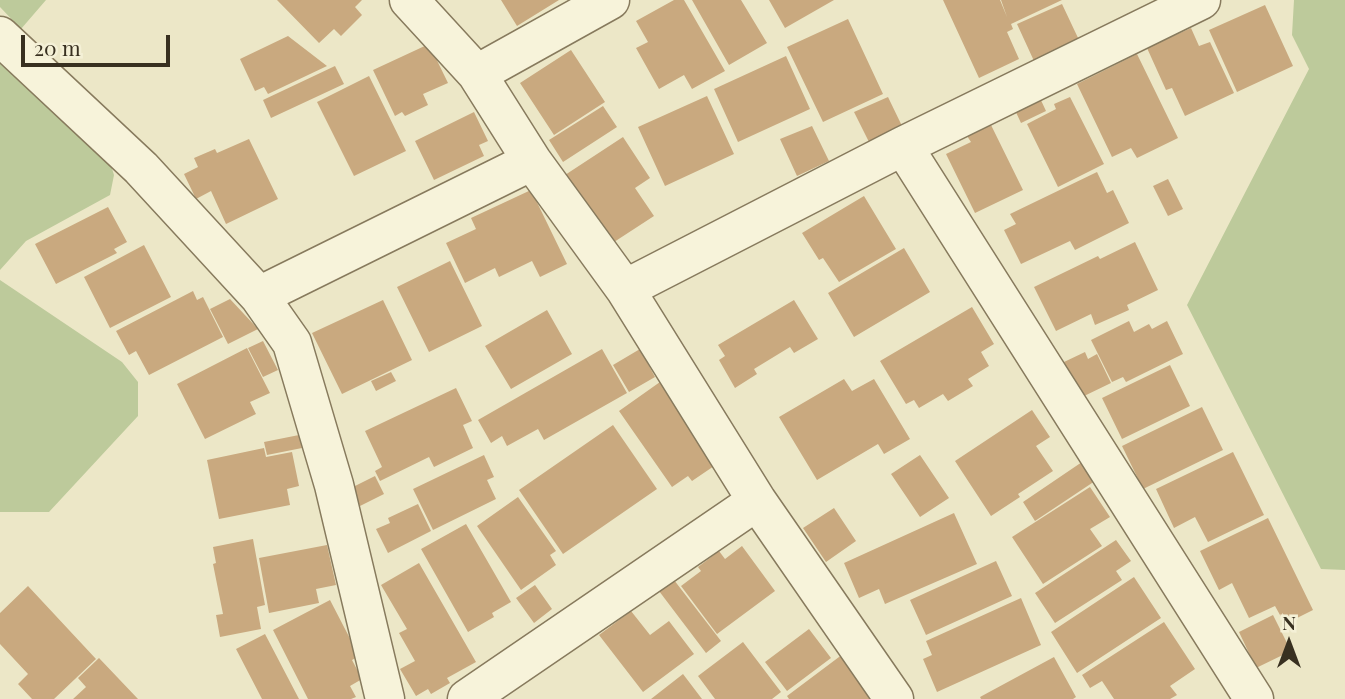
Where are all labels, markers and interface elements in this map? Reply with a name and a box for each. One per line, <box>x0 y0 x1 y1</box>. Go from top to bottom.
scale bar <box>24 21 173 65</box>
text: 20 m <box>34 33 81 61</box>
north arrow <box>1254 608 1324 678</box>
text: N <box>1282 609 1296 635</box>

